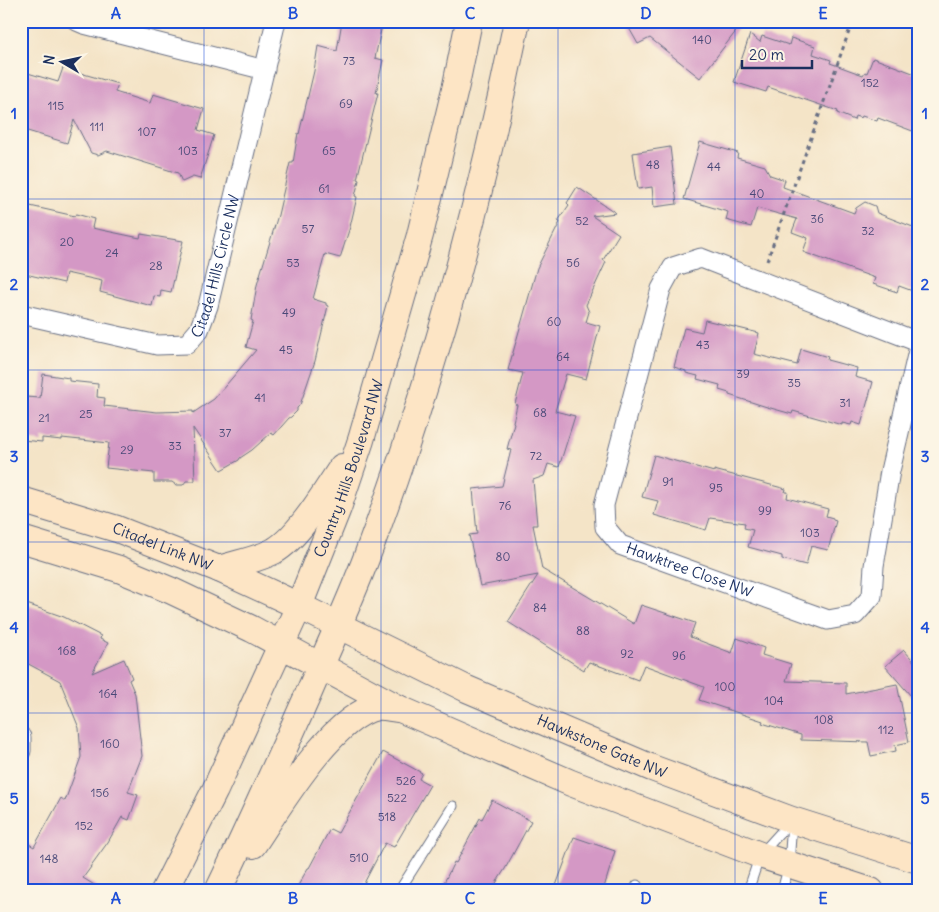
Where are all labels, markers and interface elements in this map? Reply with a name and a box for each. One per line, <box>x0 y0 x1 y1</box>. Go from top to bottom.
text: A <box>111 3 121 23</box>
text: B <box>288 3 299 23</box>
text: C <box>465 3 476 23</box>
text: D <box>640 3 652 23</box>
text: E <box>818 3 828 23</box>
house number: 140 <box>692 32 712 47</box>
north arrow <box>38 38 88 88</box>
scale bar <box>742 38 812 70</box>
text: 20 m <box>749 45 784 64</box>
house number: 73 <box>343 53 356 68</box>
text: N <box>40 54 59 66</box>
house number: 152 <box>861 75 880 90</box>
house number: 69 <box>339 96 353 111</box>
house number: 115 <box>48 98 64 113</box>
text: 1 <box>11 103 17 123</box>
text: 1 <box>922 103 928 123</box>
house number: 111 <box>90 119 104 134</box>
house number: 107 <box>138 124 156 139</box>
house number: 103 <box>178 143 198 158</box>
house number: 65 <box>322 143 336 158</box>
house number: 48 <box>646 157 660 172</box>
house number: 44 <box>707 159 721 174</box>
house number: 61 <box>318 181 330 196</box>
house number: 40 <box>750 186 765 201</box>
street label: Citadel Hills Circle NW <box>186 192 243 342</box>
house number: 36 <box>810 211 824 226</box>
house number: 52 <box>575 213 589 228</box>
house number: 57 <box>302 221 315 236</box>
house number: 32 <box>861 223 875 238</box>
house number: 20 <box>60 234 74 249</box>
house number: 24 <box>105 245 119 260</box>
house number: 53 <box>286 255 300 270</box>
house number: 56 <box>566 255 580 270</box>
house number: 28 <box>149 258 163 273</box>
text: 2 <box>10 274 19 294</box>
text: 2 <box>921 274 930 294</box>
house number: 49 <box>282 305 296 320</box>
house number: 60 <box>547 314 562 329</box>
house number: 43 <box>696 337 710 352</box>
house number: 45 <box>279 342 293 357</box>
house number: 64 <box>556 349 570 364</box>
house number: 39 <box>736 366 750 381</box>
house number: 35 <box>787 375 801 390</box>
street label: Country Hills Boulevard NW <box>309 377 387 560</box>
house number: 41 <box>254 390 266 405</box>
house number: 31 <box>839 395 851 410</box>
house number: 68 <box>533 405 547 420</box>
house number: 25 <box>79 406 93 421</box>
house number: 21 <box>38 410 50 425</box>
house number: 37 <box>219 425 231 440</box>
house number: 33 <box>168 438 182 453</box>
house number: 29 <box>120 442 134 457</box>
text: 3 <box>9 446 19 466</box>
text: 3 <box>920 446 930 466</box>
house number: 72 <box>530 448 543 463</box>
house number: 91 <box>662 474 674 489</box>
house number: 95 <box>709 480 723 495</box>
house number: 76 <box>499 498 511 513</box>
house number: 99 <box>758 503 772 518</box>
street label: Citadel Link NW <box>110 518 216 575</box>
house number: 103 <box>800 525 820 540</box>
street label: Hawktree Close NW <box>624 538 756 601</box>
house number: 80 <box>496 549 511 564</box>
house number: 84 <box>533 600 547 615</box>
text: 4 <box>9 617 19 637</box>
text: 4 <box>920 617 930 637</box>
house number: 88 <box>576 623 590 638</box>
house number: 168 <box>58 643 76 658</box>
house number: 92 <box>620 646 634 661</box>
house number: 96 <box>672 648 686 663</box>
house number: 100 <box>715 679 735 694</box>
house number: 164 <box>99 686 117 701</box>
house number: 104 <box>764 693 784 708</box>
street label: Hawkstone Gate NW <box>534 710 670 782</box>
house number: 108 <box>814 712 834 727</box>
house number: 112 <box>878 722 894 737</box>
house number: 160 <box>100 736 120 751</box>
house number: 526 <box>396 773 416 788</box>
house number: 156 <box>91 785 109 800</box>
text: 5 <box>9 788 19 808</box>
text: 5 <box>920 788 930 808</box>
house number: 522 <box>387 790 407 805</box>
house number: 518 <box>378 809 396 824</box>
house number: 152 <box>75 818 94 833</box>
house number: 510 <box>349 850 369 865</box>
house number: 148 <box>40 851 58 866</box>
text: A <box>111 888 121 908</box>
text: B <box>288 888 299 908</box>
text: C <box>465 888 476 908</box>
text: D <box>640 888 652 908</box>
text: E <box>818 888 828 908</box>

